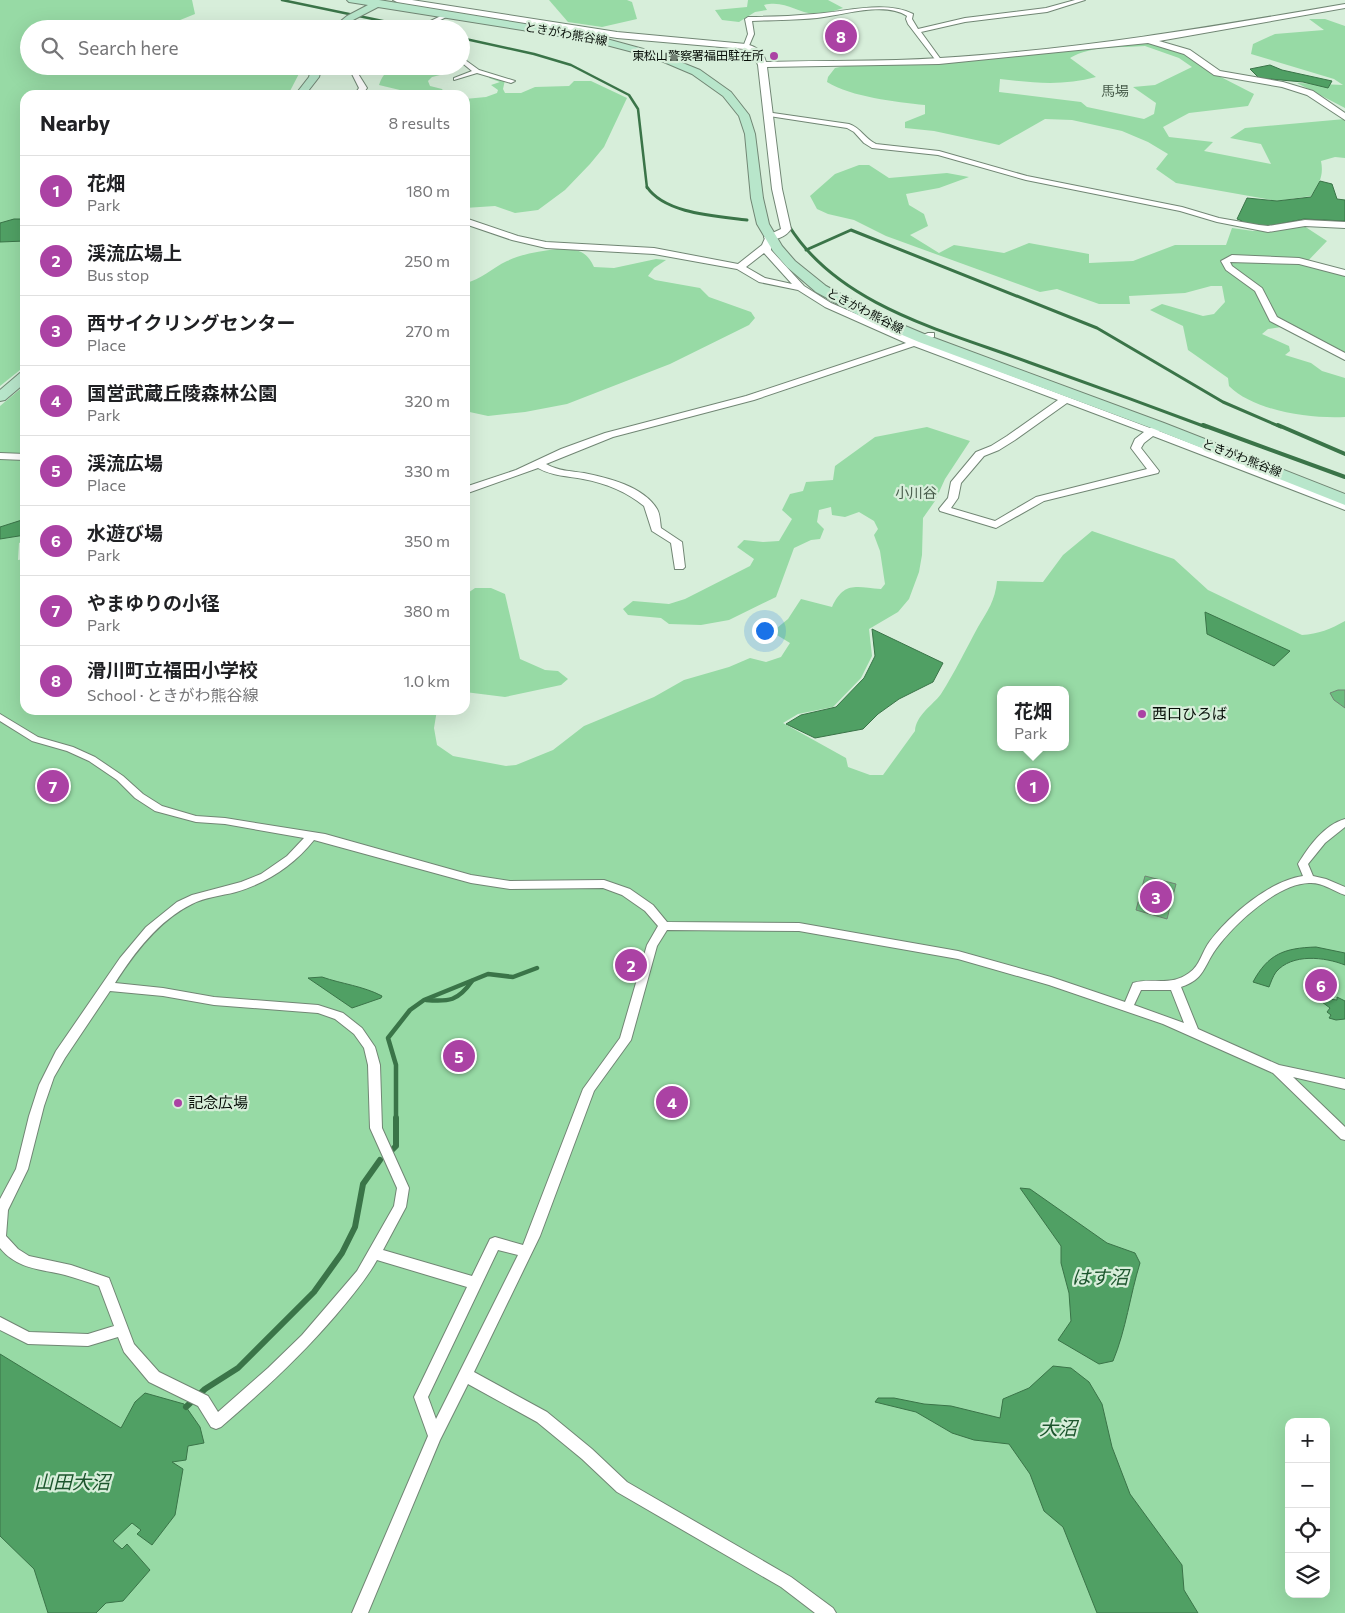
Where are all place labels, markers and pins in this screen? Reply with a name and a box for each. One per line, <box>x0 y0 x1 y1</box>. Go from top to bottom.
pin: 8 <box>825 17 857 55</box>
place label: 東松山警察署福田駐在所 <box>632 48 764 62</box>
marker: 東松山警察署福田駐在所 <box>768 50 780 62</box>
place label: 西口ひろば <box>1152 704 1227 722</box>
marker: 西口ひろば <box>1136 708 1148 720</box>
pin: 7 <box>37 767 69 805</box>
pin: 1 <box>1017 767 1049 805</box>
pin: 3 <box>1140 878 1172 916</box>
pin: 2 <box>615 946 647 984</box>
pin: 6 <box>1305 966 1337 1004</box>
pin: 5 <box>443 1037 475 1075</box>
pin: 4 <box>656 1083 688 1121</box>
place label: 記念広場 <box>188 1093 248 1111</box>
marker: 記念広場 <box>172 1097 184 1109</box>

